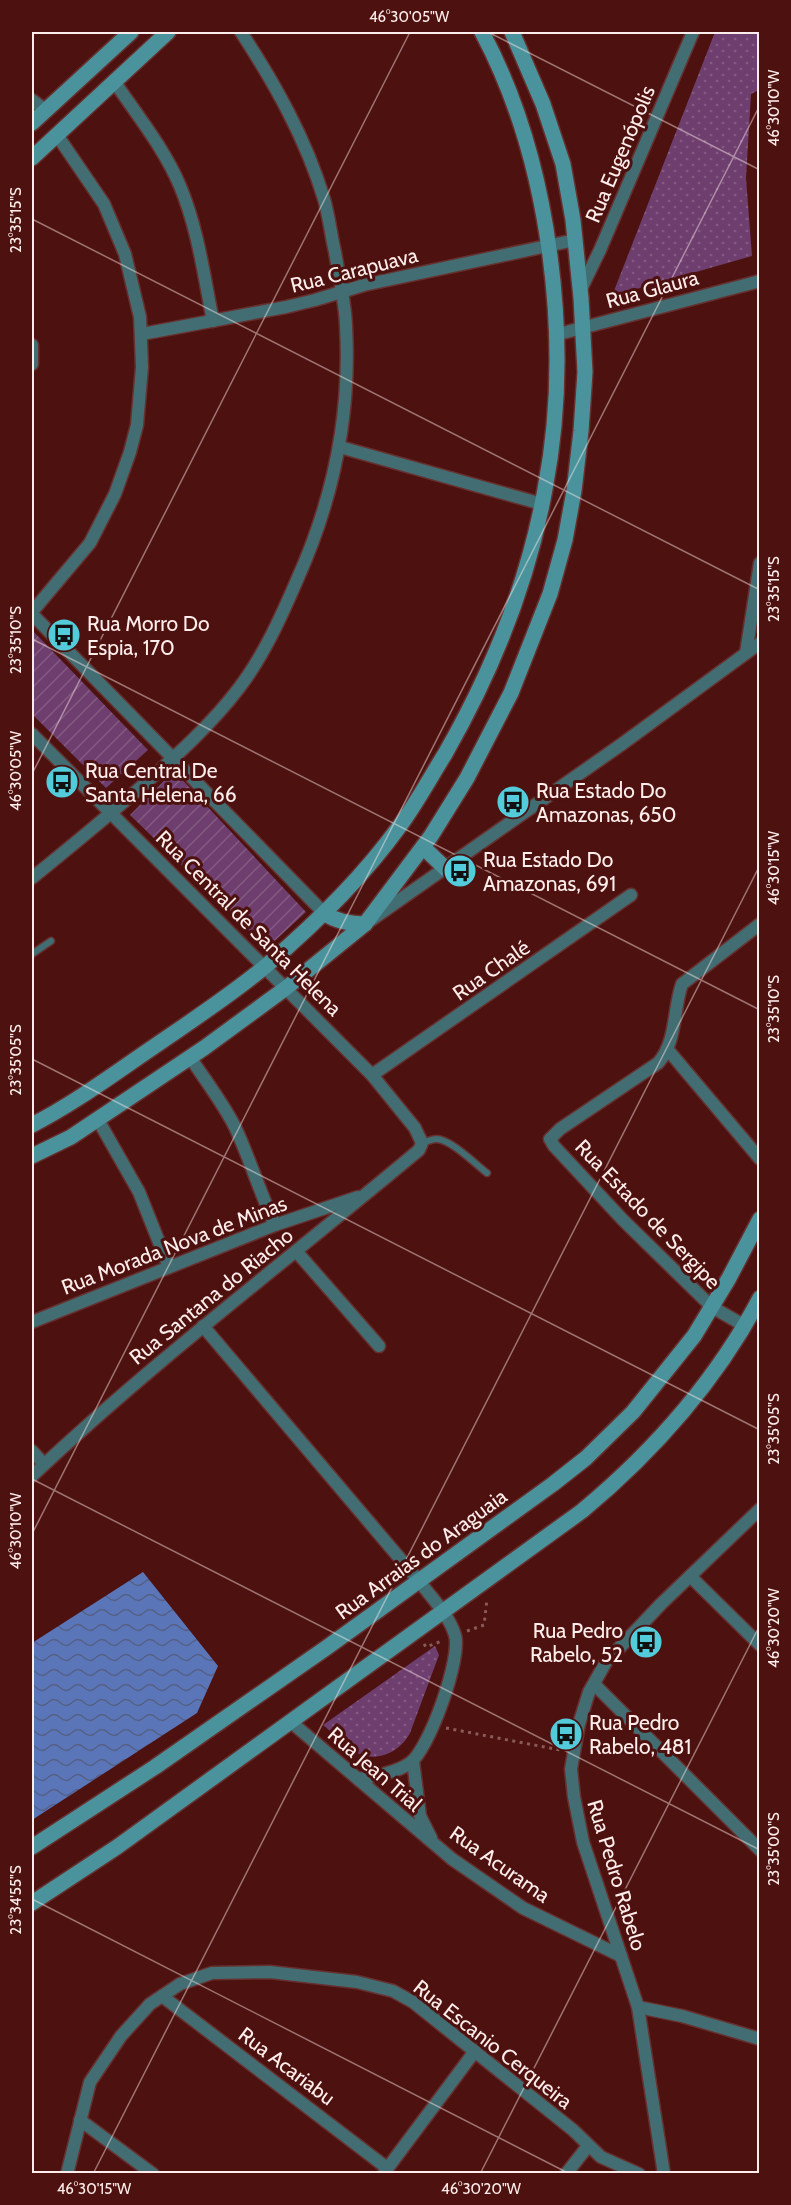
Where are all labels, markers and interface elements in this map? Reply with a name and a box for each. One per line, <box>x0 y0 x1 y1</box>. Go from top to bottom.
text: 46°30'05"W <box>369 8 450 26</box>
text: 46°30'10"W <box>765 69 783 146</box>
street label: Rua Eugenópolis <box>580 81 660 226</box>
text: 23°35'15"S <box>7 187 25 253</box>
street label: Rua Carapuava <box>288 242 420 298</box>
street label: Rua Glaura <box>603 265 701 313</box>
text: 23°35'15"S <box>765 556 783 622</box>
text: 23°35'10"S <box>7 606 25 674</box>
place label: Rua Morro Do Espia, 170 <box>87 611 210 660</box>
bus stop icon: Rua Morro Do Espia, 170 <box>46 617 82 653</box>
text: 46°30'05"W <box>7 730 25 811</box>
place label: Rua Central De Santa Helena, 66 <box>85 758 237 807</box>
bus stop icon: Rua Central De Santa Helena, 66 <box>44 764 80 800</box>
place label: Rua Estado Do Amazonas, 650 <box>536 778 676 827</box>
bus stop icon: Rua Estado Do Amazonas, 650 <box>495 784 531 820</box>
street label: Rua Central de Santa Helena <box>151 825 347 1021</box>
text: 46°30'15"W <box>765 830 783 905</box>
place label: Rua Estado Do Amazonas, 691 <box>483 847 616 896</box>
bus stop icon: Rua Estado Do Amazonas, 691 <box>442 853 478 889</box>
street label: Rua Chalé <box>448 934 535 1006</box>
text: 23°35'10"S <box>765 975 783 1043</box>
text: 23°35'05"S <box>7 1024 25 1096</box>
street label: Rua Estado de Sergipe <box>570 1134 726 1294</box>
street label: Rua Morada Nova de Minas <box>58 1190 291 1300</box>
street label: Rua Santana do Riacho <box>124 1222 298 1370</box>
text: 23°35'05"S <box>765 1393 783 1465</box>
street label: Rua Arraias do Araguaia <box>330 1483 512 1625</box>
text: 46°30'10"W <box>7 1492 25 1569</box>
text: 46°30'20"W <box>765 1587 783 1668</box>
place label: Rua Pedro Rabelo, 52 <box>530 1618 623 1667</box>
bus stop icon: Rua Pedro Rabelo, 52 <box>628 1624 664 1660</box>
place label: Rua Pedro Rabelo, 481 <box>589 1710 691 1759</box>
bus stop icon: Rua Pedro Rabelo, 481 <box>548 1716 584 1752</box>
street label: Rua Jean Trial <box>323 1721 427 1817</box>
street label: Rua Pedro Rabelo <box>582 1797 652 1953</box>
text: 23°35'00"S <box>765 1812 783 1886</box>
street label: Rua Acurama <box>445 1820 555 1908</box>
text: 23°34'55"S <box>7 1865 25 1935</box>
street label: Rua Escanio Cerqueira <box>409 1974 577 2114</box>
street label: Rua Acariabu <box>234 2022 340 2110</box>
text: 46°30'15"W <box>57 2180 132 2198</box>
text: 46°30'20"W <box>441 2180 522 2198</box>

